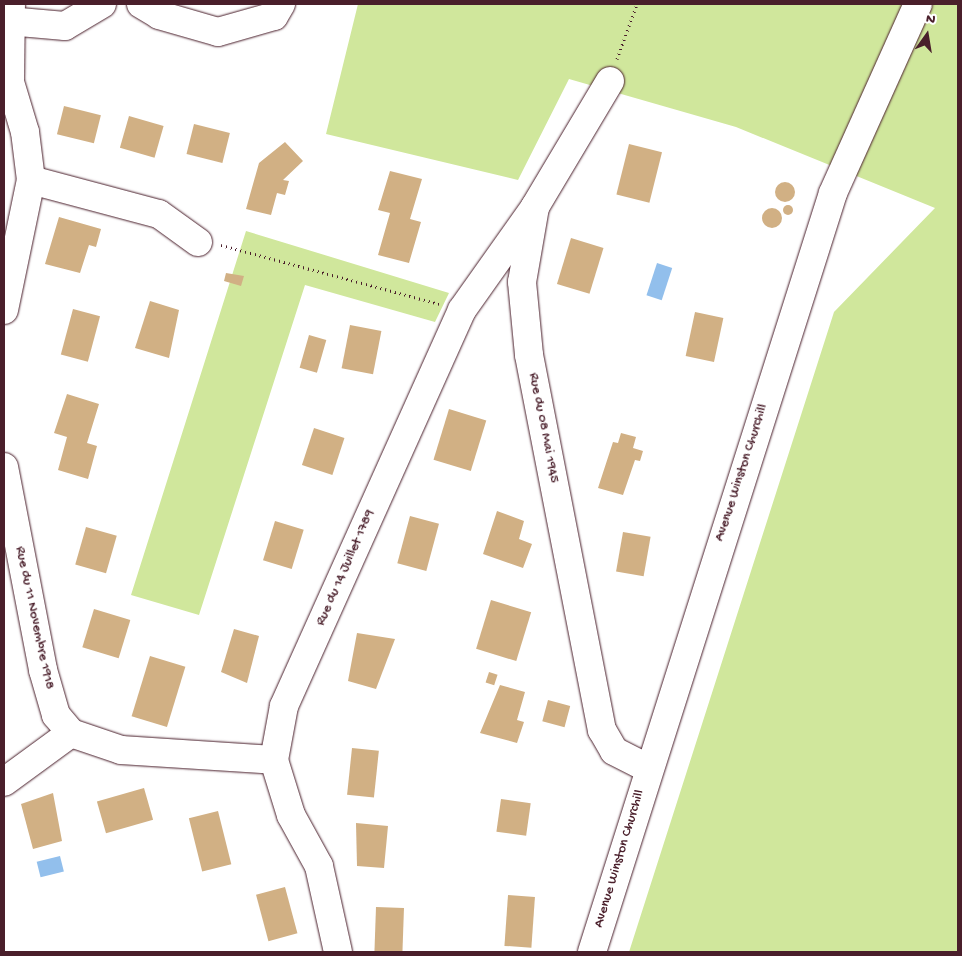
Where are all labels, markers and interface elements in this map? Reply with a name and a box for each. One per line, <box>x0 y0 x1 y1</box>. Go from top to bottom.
north arrow <box>902 10 952 60</box>
text: N <box>924 11 937 29</box>
street label: Rue du 08 Mai 1945 <box>524 371 562 485</box>
street label: Avenue Winston Churchill <box>712 402 772 544</box>
street label: Rue du 14 Juillet 1789 <box>313 507 379 629</box>
street label: Rue du 11 Novembre 1918 <box>11 545 57 691</box>
street label: Avenue Winston Churchill <box>591 788 649 930</box>

